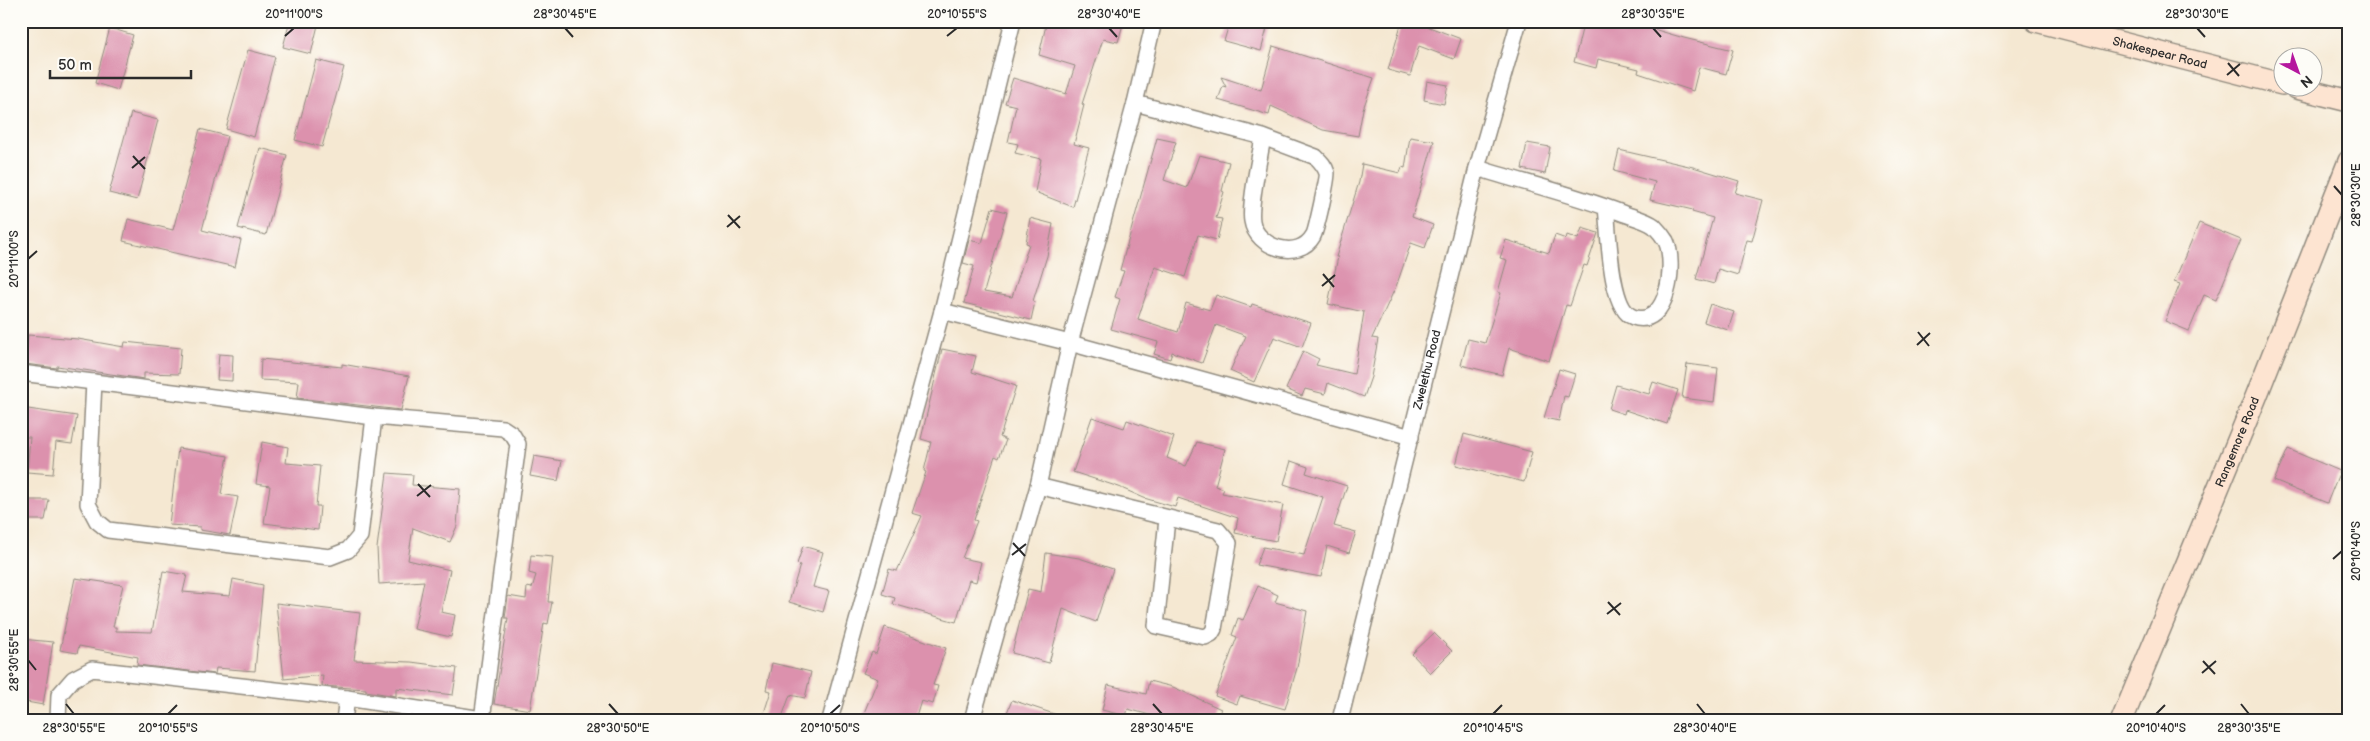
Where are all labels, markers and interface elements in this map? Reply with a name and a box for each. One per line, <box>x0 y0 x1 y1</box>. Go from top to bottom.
text: 20°11'00"S <box>265 7 323 22</box>
text: 28°30'45"E <box>533 7 597 22</box>
text: 20°10'55"S <box>927 7 987 22</box>
text: 28°30'40"E <box>1077 7 1141 22</box>
text: 28°30'35"E <box>1621 7 1685 22</box>
text: 28°30'30"E <box>2165 7 2229 22</box>
street label: Shakespear Road <box>2111 34 2209 73</box>
scale bar <box>50 48 191 80</box>
north arrow <box>2272 48 2322 98</box>
text: 50 m <box>58 56 92 75</box>
text: N <box>2297 72 2316 91</box>
text: 28°30'30"E <box>2349 163 2364 227</box>
text: 20°11'00"S <box>7 230 22 288</box>
street label: Zwelethu Road <box>1410 328 1445 412</box>
street label: Rangemore Road <box>2212 395 2263 490</box>
text: 20°10'40"S <box>2349 521 2364 581</box>
text: 28°30'55"E <box>7 628 22 691</box>
text: 28°30'55"E <box>43 721 106 736</box>
text: 20°10'55"S <box>138 721 198 736</box>
text: 28°30'50"E <box>586 721 650 736</box>
text: 20°10'50"S <box>800 721 860 736</box>
text: 28°30'45"E <box>1130 721 1194 736</box>
text: 20°10'45"S <box>1463 721 1523 736</box>
text: 28°30'40"E <box>1673 721 1737 736</box>
text: 20°10'40"S <box>2126 721 2186 736</box>
text: 28°30'35"E <box>2217 721 2281 736</box>

